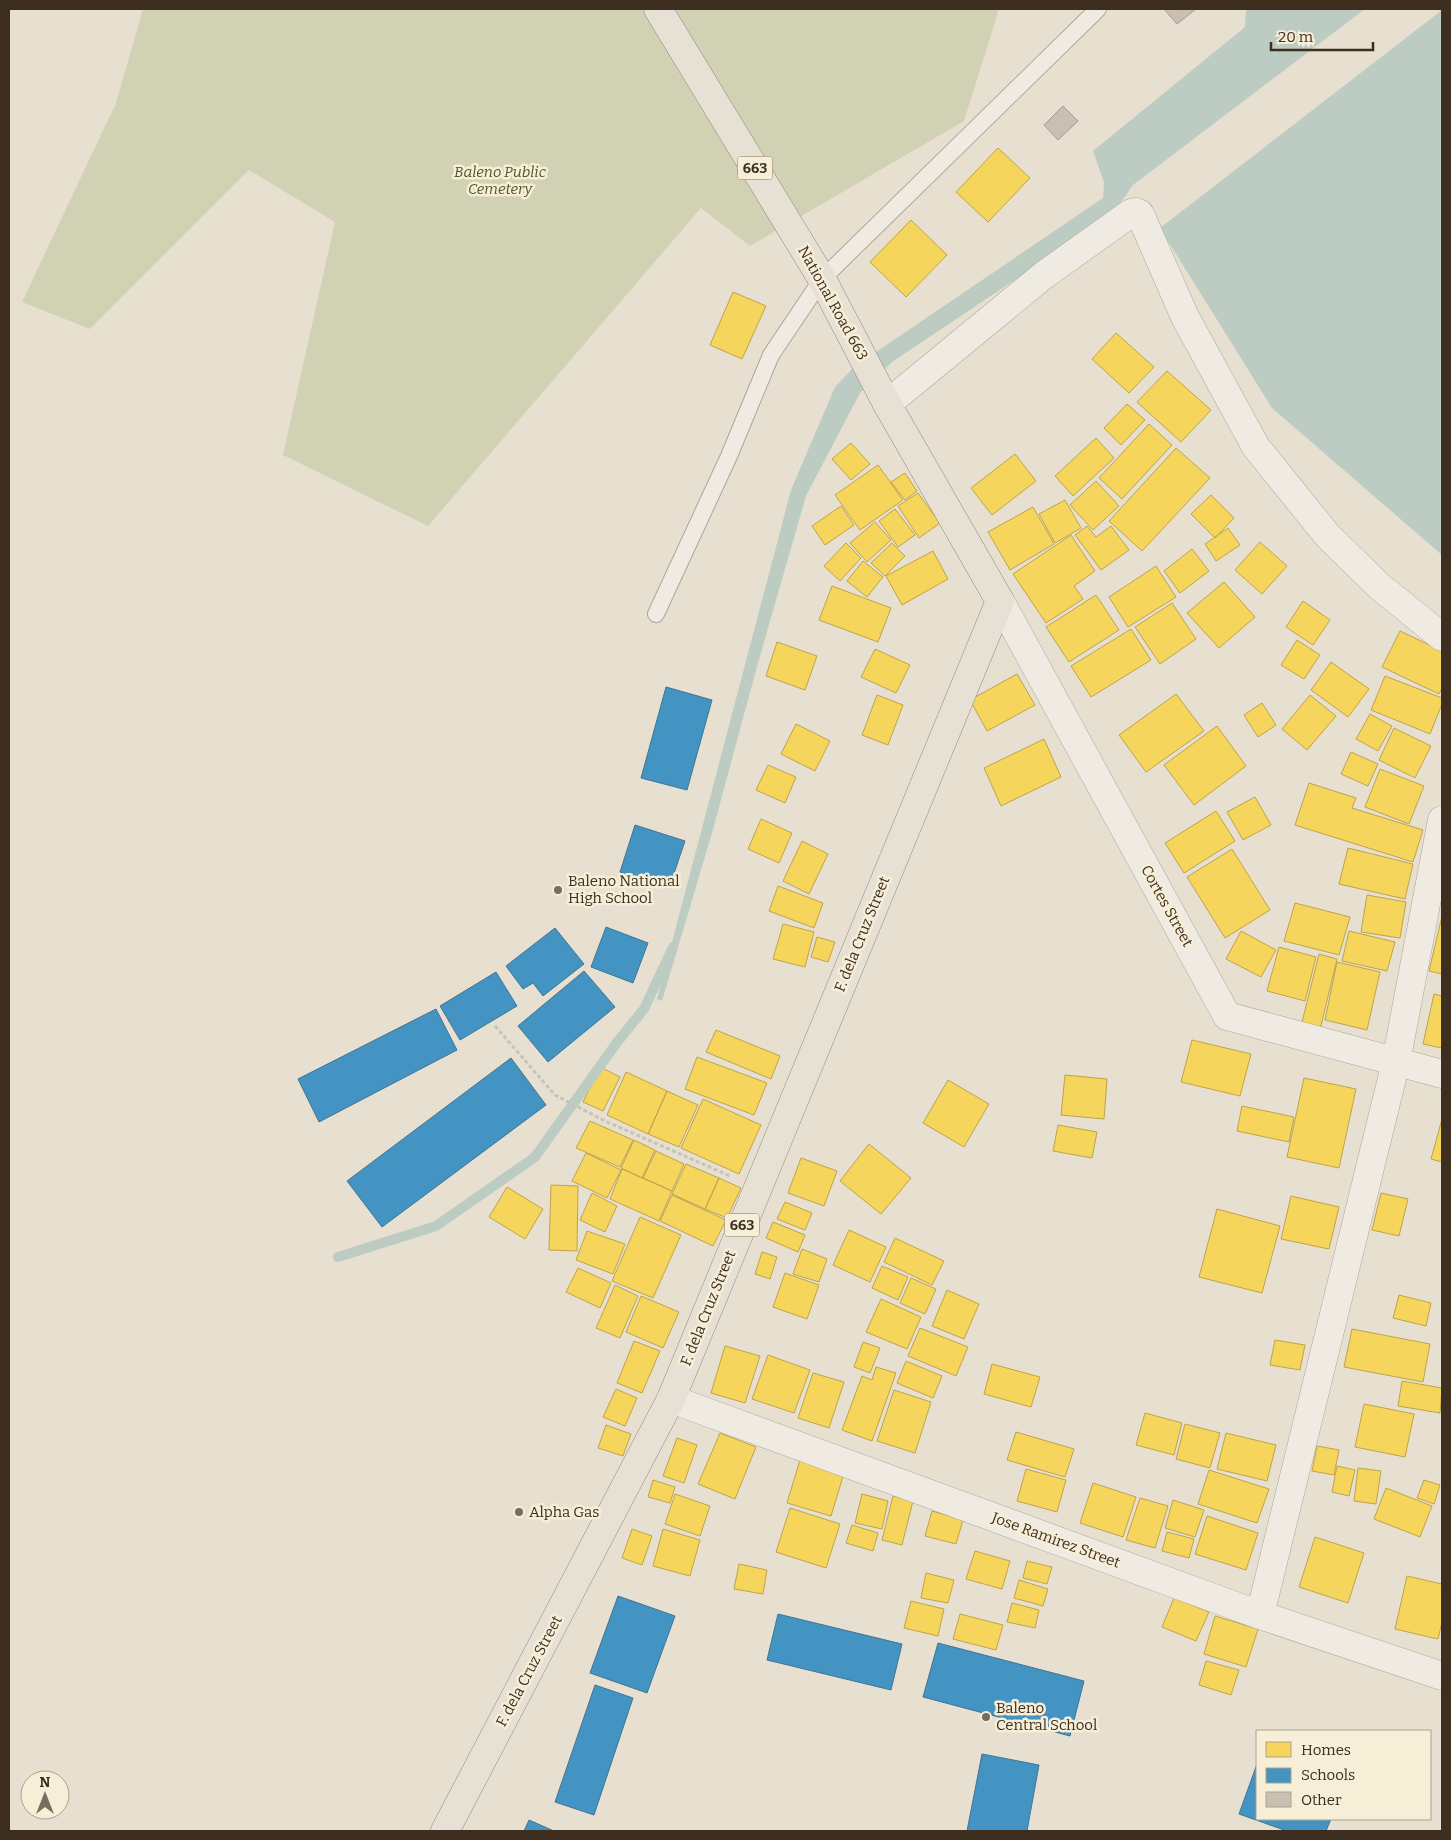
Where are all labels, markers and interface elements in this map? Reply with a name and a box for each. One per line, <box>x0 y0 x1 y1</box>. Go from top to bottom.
scale bar <box>1271 20 1374 52</box>
text: 20 m <box>1278 28 1314 46</box>
road number: 663 <box>738 156 772 180</box>
park label: Baleno Public Cemetery <box>454 163 547 198</box>
street label: National Road 663 <box>794 243 872 363</box>
street label: Cortes Street <box>1137 862 1197 950</box>
place label: Baleno National High School <box>568 872 680 907</box>
street label: F. dela Cruz Street <box>831 873 894 994</box>
marker: Baleno National High School <box>552 884 564 896</box>
road number: 663 <box>724 1214 760 1236</box>
street label: F. dela Cruz Street <box>677 1247 740 1368</box>
place label: Alpha Gas <box>529 1503 599 1521</box>
marker: Alpha Gas <box>513 1506 525 1518</box>
street label: Jose Ramirez Street <box>988 1508 1123 1572</box>
street label: F. dela Cruz Street <box>492 1612 566 1730</box>
place label: Baleno Central School <box>996 1699 1097 1734</box>
marker: Baleno Central School <box>980 1711 992 1723</box>
legend <box>1256 1730 1431 1820</box>
text: Homes <box>1301 1741 1351 1759</box>
text: Schools <box>1301 1766 1355 1784</box>
north arrow <box>20 1770 70 1820</box>
text: N <box>40 1774 51 1791</box>
text: Other <box>1301 1791 1342 1809</box>

